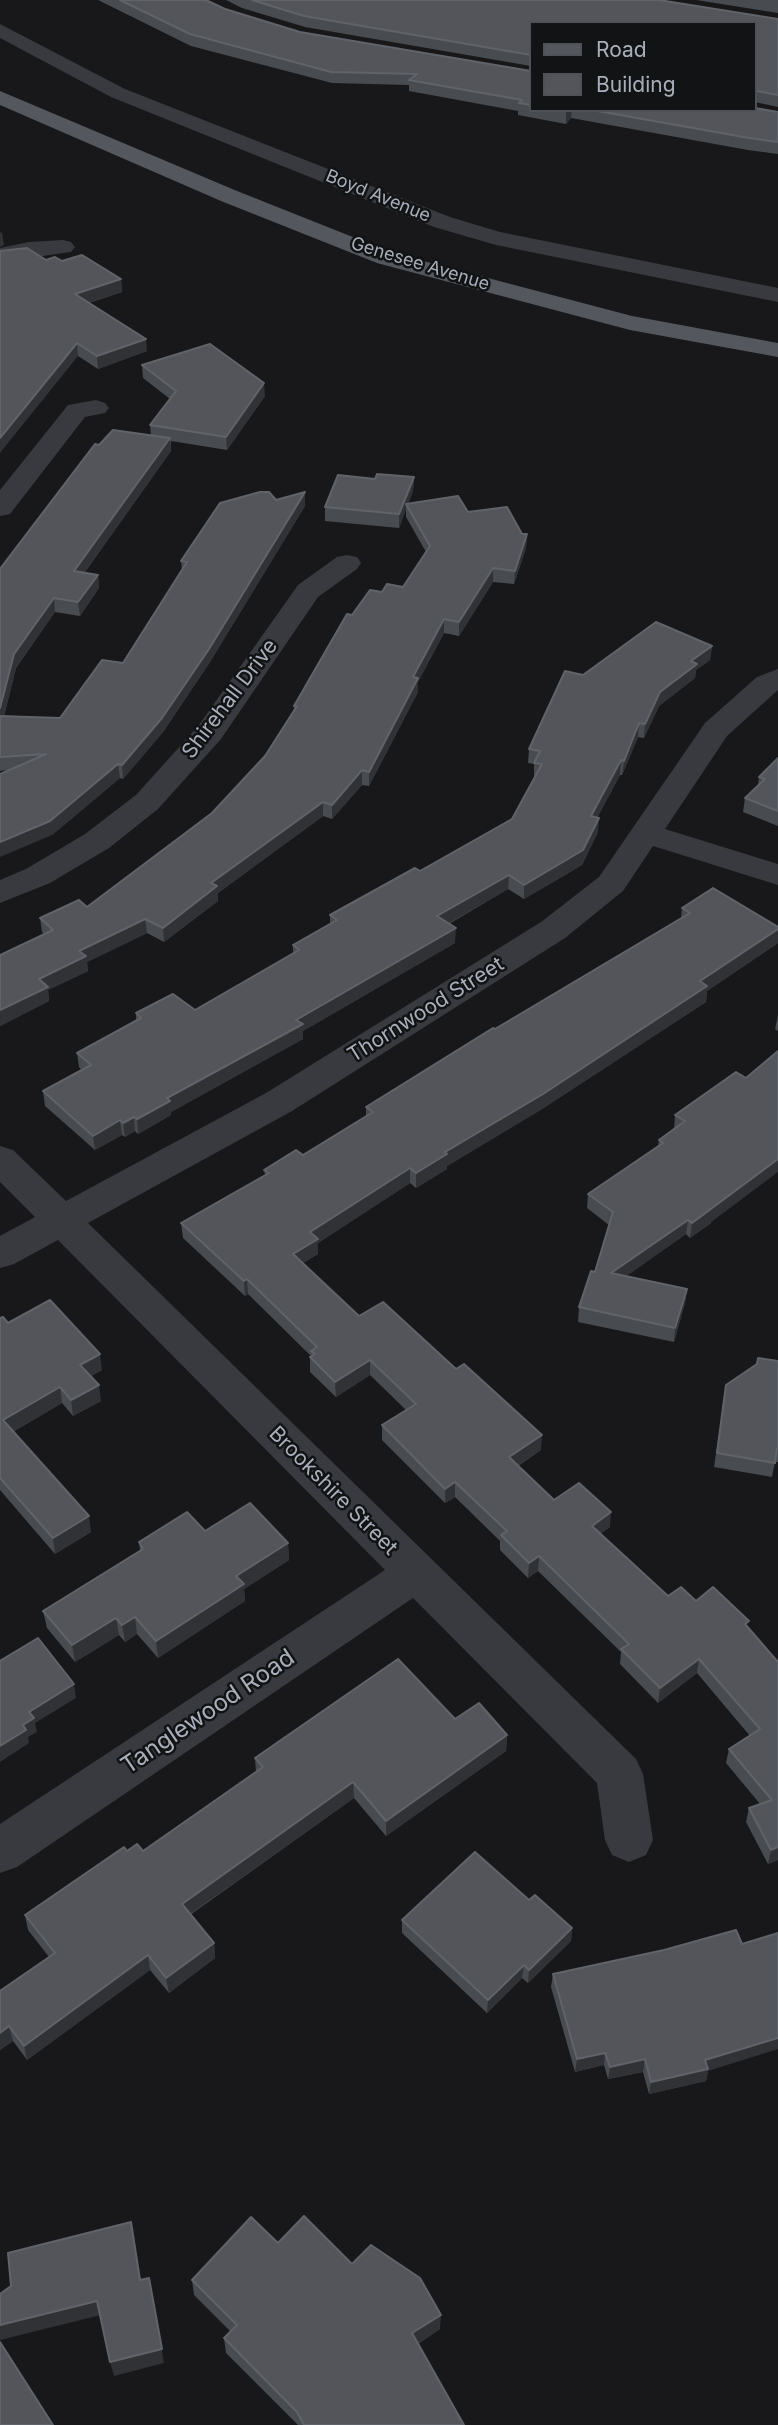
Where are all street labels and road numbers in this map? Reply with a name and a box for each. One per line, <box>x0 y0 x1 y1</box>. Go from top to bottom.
street label: Boyd Avenue <box>322 165 434 227</box>
street label: Genesee Avenue <box>348 233 492 295</box>
street label: Shirehall Drive <box>177 634 283 764</box>
street label: Thornwood Street <box>343 952 509 1068</box>
street label: Brookshire Street <box>263 1421 403 1561</box>
street label: Tanglewood Road <box>116 1643 300 1781</box>

